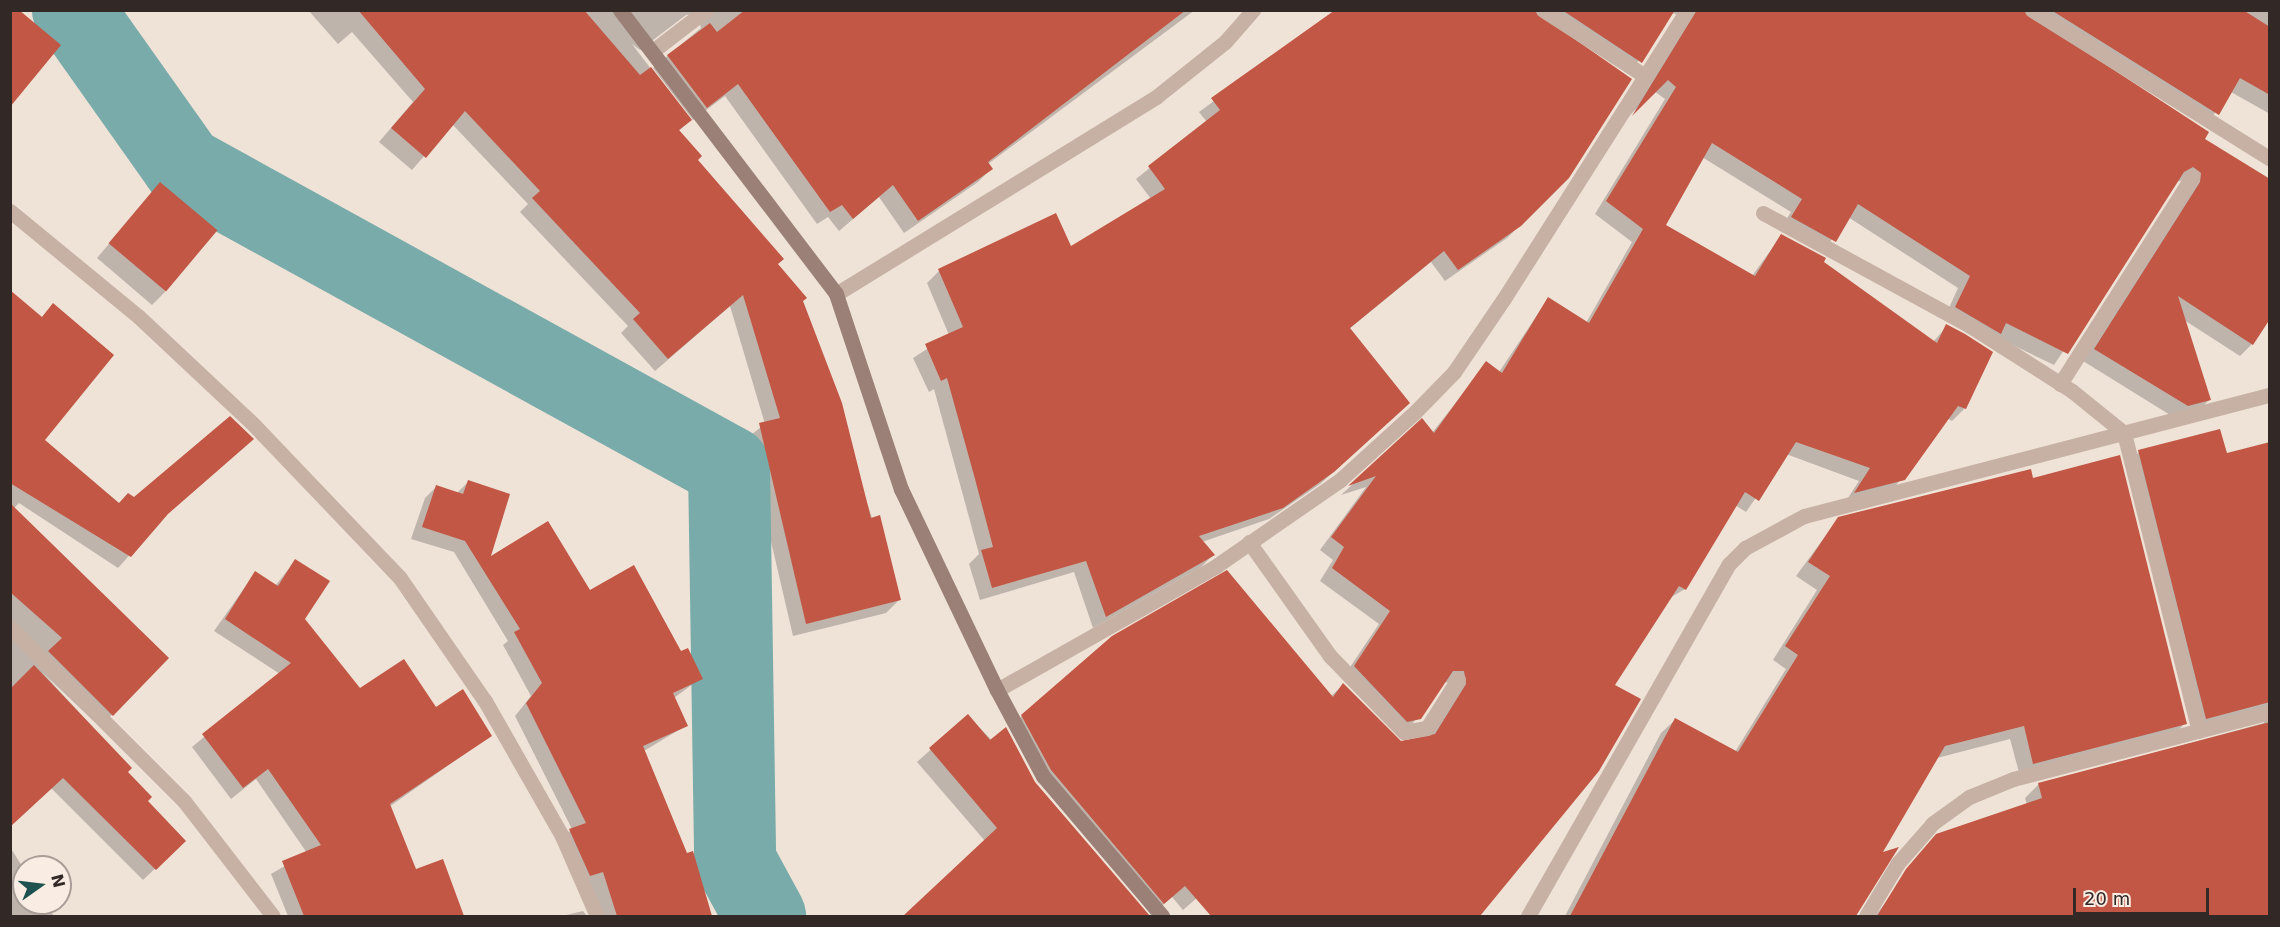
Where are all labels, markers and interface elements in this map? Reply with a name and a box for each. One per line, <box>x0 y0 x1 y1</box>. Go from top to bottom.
north arrow <box>12 855 72 915</box>
text: N <box>47 872 69 890</box>
scale bar <box>2076 876 2212 914</box>
text: 20 m <box>2084 888 2130 909</box>

